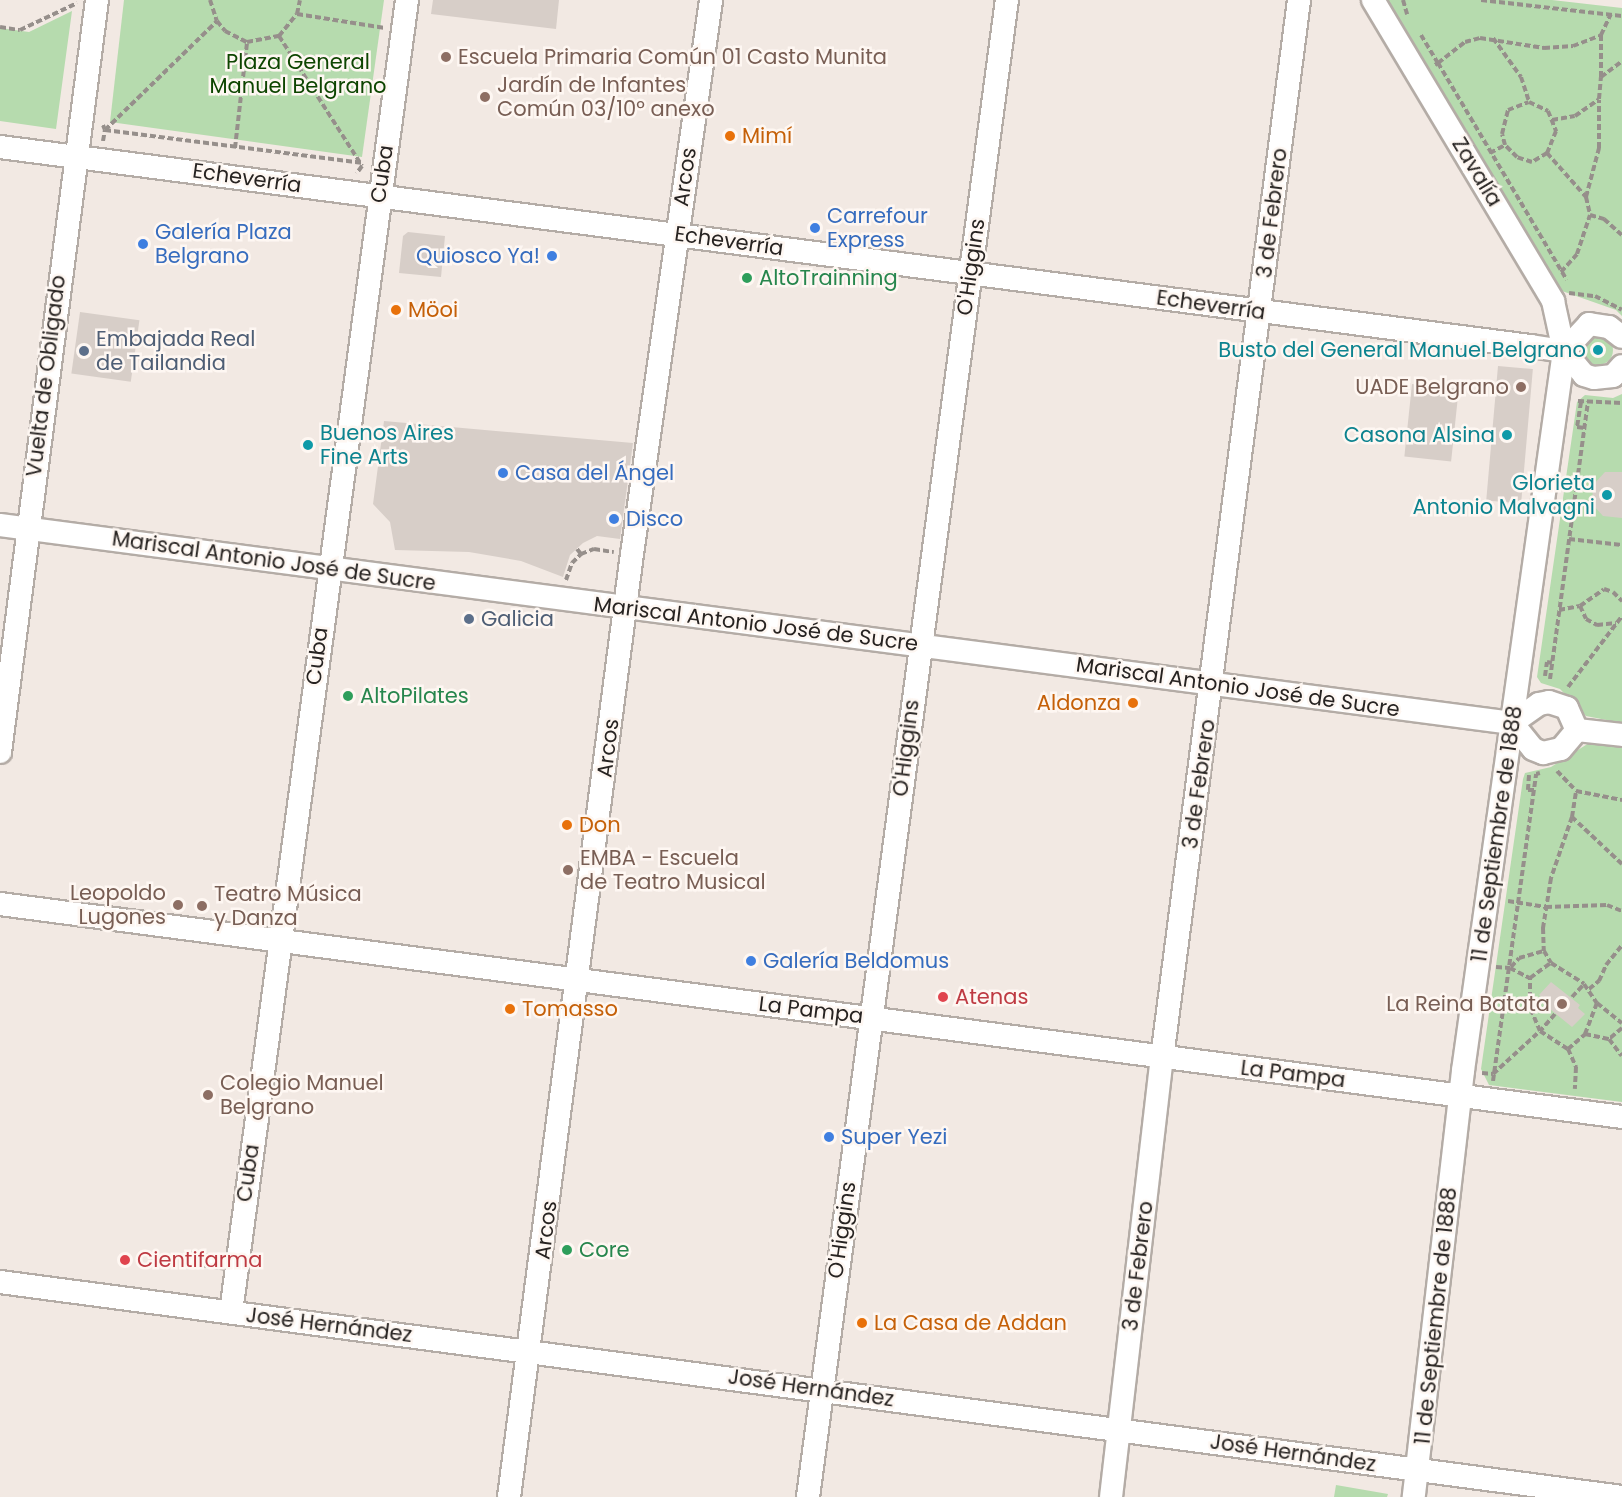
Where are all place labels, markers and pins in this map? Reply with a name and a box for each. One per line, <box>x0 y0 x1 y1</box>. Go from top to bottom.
place label: Escuela Primaria Común 01 Casto Munita <box>458 44 887 70</box>
marker: Escuela Primaria Común 01 Casto Munita <box>439 50 453 64</box>
place label: Jardín de Infantes Común 03/10° anexo <box>497 72 715 122</box>
marker: Jardín de Infantes Común 03/10° anexo <box>478 90 492 104</box>
place label: Mimí <box>742 123 792 149</box>
marker: Mimí <box>723 129 737 143</box>
place label: Carrefour Express <box>827 203 928 253</box>
place label: Galería Plaza Belgrano <box>155 219 292 269</box>
marker: Carrefour Express <box>808 221 822 235</box>
marker: Galería Plaza Belgrano <box>136 237 150 251</box>
place label: Quiosco Ya! <box>416 243 540 269</box>
marker: Quiosco Ya! <box>545 249 559 263</box>
place label: AltoTrainning <box>759 265 898 291</box>
marker: AltoTrainning <box>740 271 754 285</box>
place label: Möoi <box>408 297 458 323</box>
marker: Möoi <box>389 303 403 317</box>
place label: Embajada Real de Tailandia <box>96 326 255 376</box>
place label: Busto del General Manuel Belgrano <box>1218 337 1586 363</box>
marker: Busto del General Manuel Belgrano <box>1591 343 1605 357</box>
marker: Embajada Real de Tailandia <box>77 344 91 358</box>
place label: UADE Belgrano <box>1355 374 1509 400</box>
marker: UADE Belgrano <box>1514 380 1528 394</box>
place label: Buenos Aires Fine Arts <box>320 420 454 470</box>
place label: Casona Alsina <box>1344 422 1495 448</box>
marker: Casona Alsina <box>1500 428 1514 442</box>
marker: Buenos Aires Fine Arts <box>301 438 315 452</box>
place label: Casa del Ángel <box>515 460 674 486</box>
marker: Casa del Ángel <box>496 466 510 480</box>
place label: Glorieta Antonio Malvagni <box>1412 470 1595 520</box>
marker: Glorieta Antonio Malvagni <box>1600 488 1614 502</box>
place label: Disco <box>626 506 683 532</box>
marker: Disco <box>607 512 621 526</box>
place label: Galicia <box>481 606 554 632</box>
marker: Galicia <box>462 612 476 626</box>
place label: AltoPilates <box>360 683 469 709</box>
marker: AltoPilates <box>341 689 355 703</box>
place label: Aldonza <box>1037 690 1121 716</box>
marker: Aldonza <box>1126 696 1140 710</box>
place label: Don <box>579 812 621 838</box>
marker: Don <box>560 818 574 832</box>
place label: EMBA - Escuela de Teatro Musical <box>580 845 766 895</box>
marker: EMBA - Escuela de Teatro Musical <box>561 863 575 877</box>
place label: Leopoldo Lugones <box>70 880 166 930</box>
place label: Teatro Música y Danza <box>214 881 362 931</box>
marker: Leopoldo Lugones <box>171 898 185 912</box>
marker: Teatro Música y Danza <box>195 899 209 913</box>
place label: Galería Beldomus <box>763 948 949 974</box>
marker: Galería Beldomus <box>744 954 758 968</box>
place label: Atenas <box>955 984 1028 1010</box>
marker: Atenas <box>936 990 950 1004</box>
place label: La Reina Batata <box>1386 991 1550 1017</box>
place label: Tomasso <box>522 996 618 1022</box>
marker: La Reina Batata <box>1555 997 1569 1011</box>
marker: Tomasso <box>503 1002 517 1016</box>
place label: Colegio Manuel Belgrano <box>220 1070 384 1120</box>
marker: Colegio Manuel Belgrano <box>201 1088 215 1102</box>
place label: Super Yezi <box>841 1124 947 1150</box>
marker: Super Yezi <box>822 1130 836 1144</box>
place label: Core <box>579 1237 630 1263</box>
marker: Core <box>560 1243 574 1257</box>
place label: Cientifarma <box>137 1247 262 1273</box>
marker: Cientifarma <box>118 1253 132 1267</box>
place label: La Casa de Addan <box>874 1310 1067 1336</box>
marker: La Casa de Addan <box>855 1316 869 1330</box>

